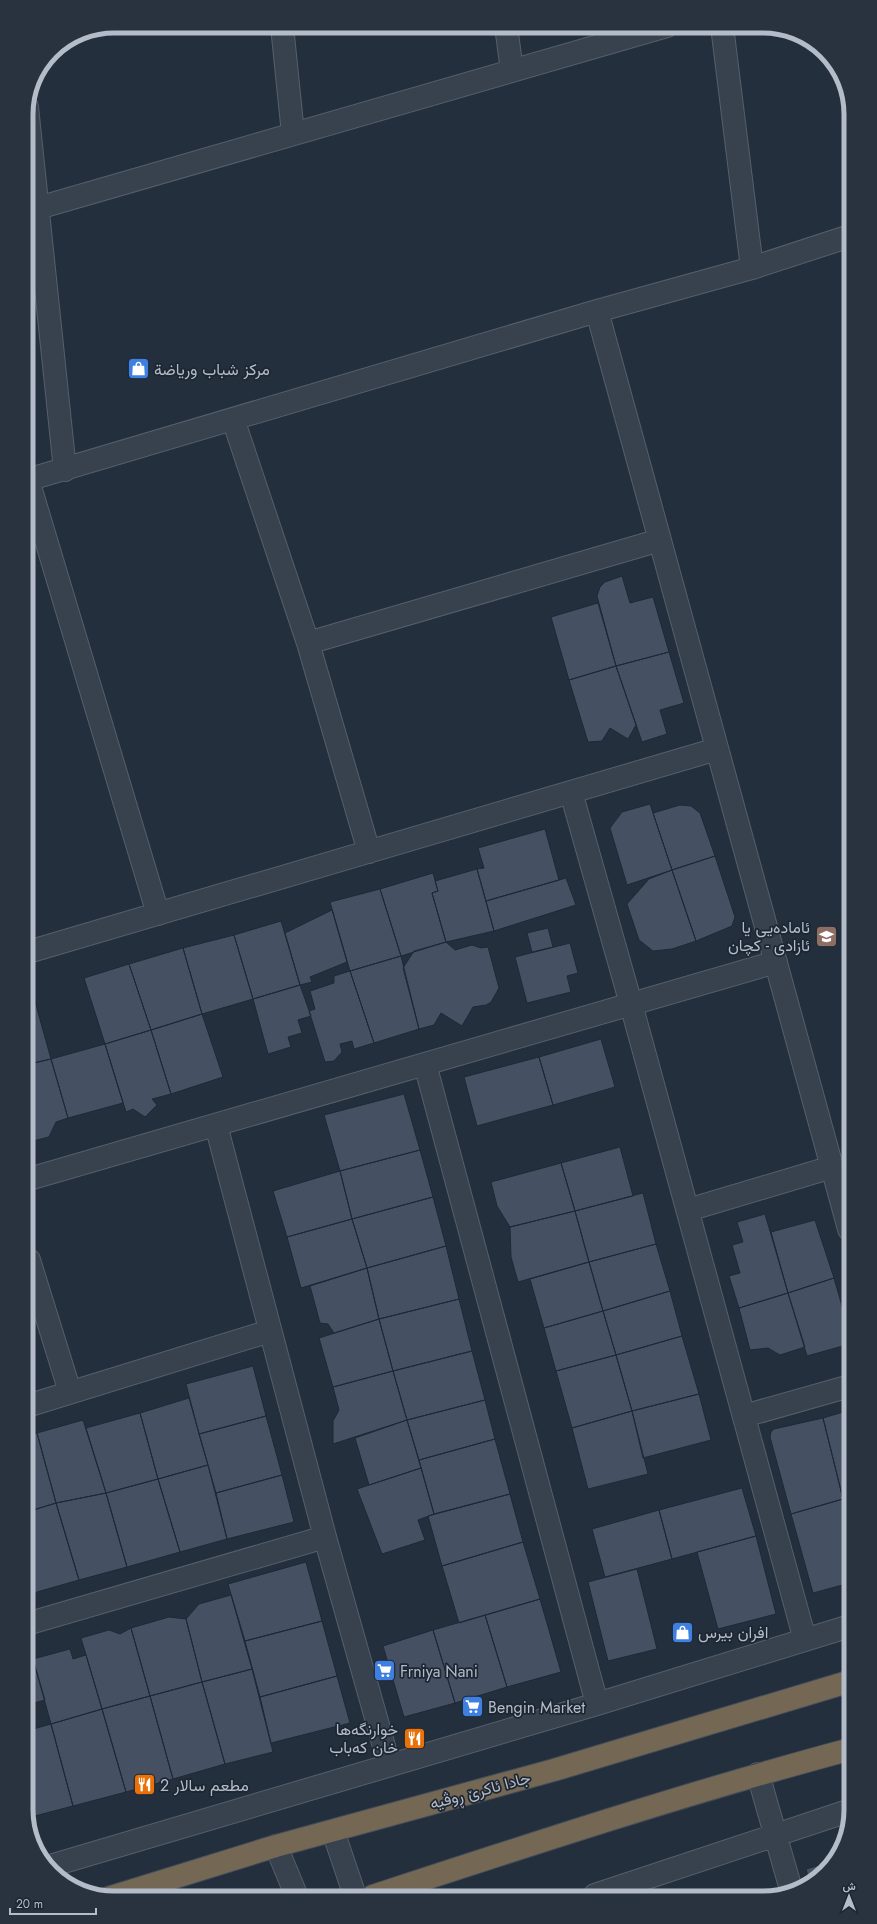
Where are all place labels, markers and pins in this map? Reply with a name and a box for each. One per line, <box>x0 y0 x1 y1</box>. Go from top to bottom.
shop icon: مركز شباب ورياضة <box>126 356 152 382</box>
place label: مركز شباب ورياضة <box>154 358 270 381</box>
place label: ئامادەیی یا ئازادی - کچان <box>728 916 810 957</box>
school or university icon: ئامادەیی یا ئازادی - کچان <box>813 923 839 949</box>
shop icon: افران بيرس <box>670 1619 696 1645</box>
place label: افران بيرس <box>698 1621 768 1644</box>
supermarket icon: Frniya Nani <box>371 1658 397 1684</box>
place label: Frniya Nani <box>400 1660 478 1683</box>
supermarket icon: Bengin Market <box>459 1694 485 1720</box>
place label: Bengin Market <box>488 1696 585 1719</box>
place label: خوارنگەھا خان كەباب <box>329 1718 398 1759</box>
restaurant icon: خوارنگەھا خان كەباب <box>401 1725 427 1751</box>
restaurant icon: مطعم سالار 2 <box>132 1772 158 1798</box>
place label: مطعم سالار 2 <box>160 1774 249 1797</box>

